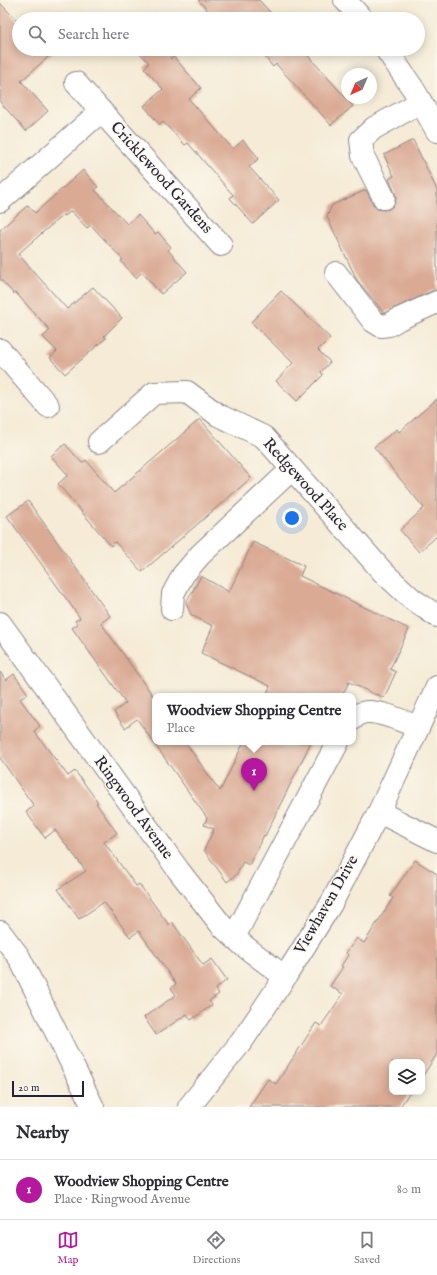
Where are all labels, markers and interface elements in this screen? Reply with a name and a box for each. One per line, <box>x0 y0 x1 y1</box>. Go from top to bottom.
search box <box>12 12 425 56</box>
icon: search <box>26 23 48 45</box>
text: Search here <box>58 25 129 44</box>
north arrow <box>341 68 377 104</box>
street label: Cricklewood Gardens <box>105 118 217 238</box>
street label: Redgewood Place <box>258 434 352 536</box>
your location <box>282 508 302 528</box>
popup <box>152 693 356 745</box>
text: Woodview Shopping Centre <box>167 701 341 720</box>
text: Place <box>167 720 195 737</box>
street label: Ringwood Avenue <box>89 753 177 863</box>
pin: 1 <box>241 758 267 791</box>
street label: Viewhaven Drive <box>290 852 363 959</box>
map controls <box>389 1059 425 1095</box>
button: layers <box>389 1059 425 1095</box>
scale bar <box>12 1079 84 1098</box>
text: 20 m <box>18 1081 39 1095</box>
text: Nearby <box>16 1123 69 1144</box>
text: Woodview Shopping Centre <box>54 1172 229 1191</box>
text: 1 <box>27 1181 31 1198</box>
text: 80 m <box>397 1181 421 1198</box>
text: Place · Ringwood Avenue <box>54 1191 190 1208</box>
tab: Map <box>57 1229 79 1267</box>
tab: Directions <box>193 1229 240 1267</box>
tab: Saved <box>354 1229 380 1267</box>

